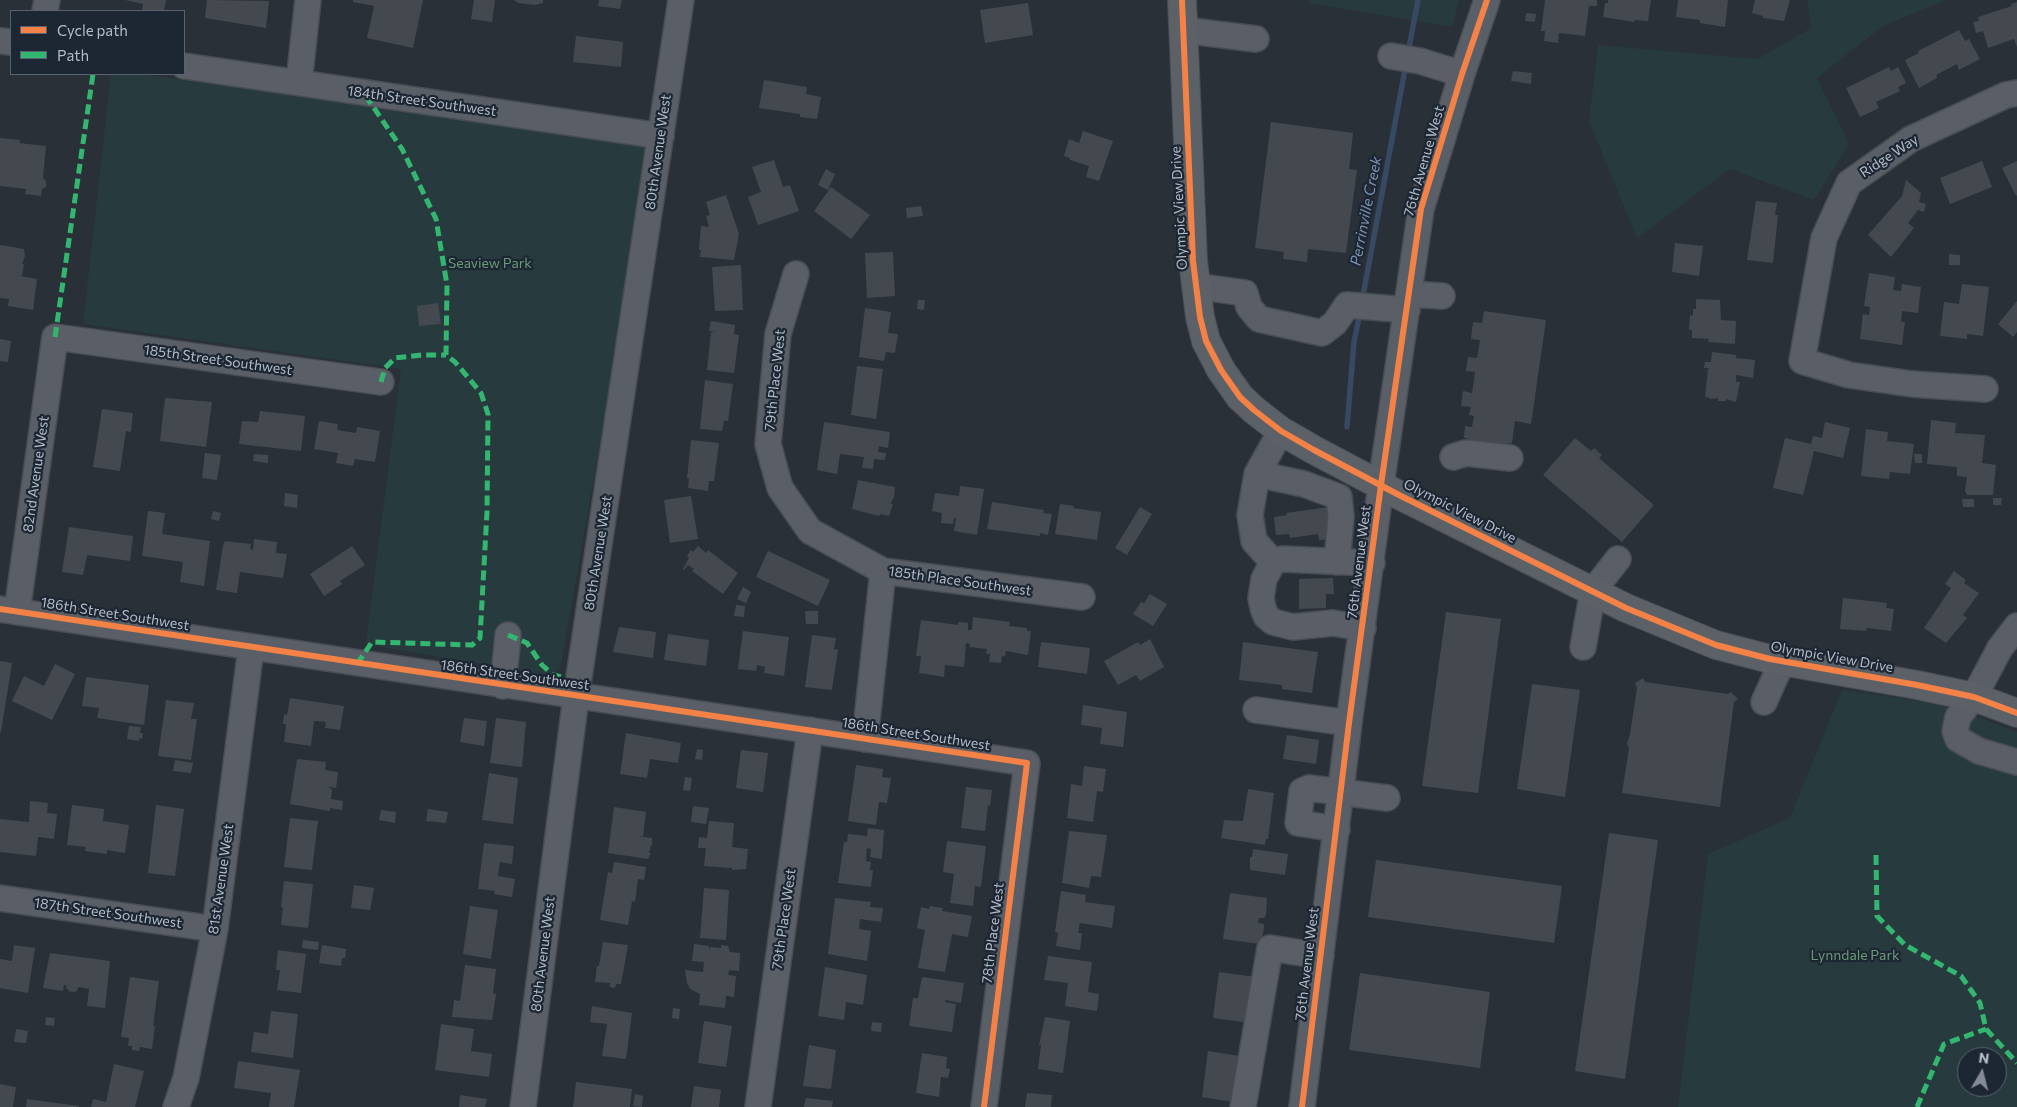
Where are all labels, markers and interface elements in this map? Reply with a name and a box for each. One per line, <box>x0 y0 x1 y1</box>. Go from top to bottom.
legend <box>10 10 185 75</box>
text: Cycle path <box>57 21 128 39</box>
text: Path <box>57 46 89 64</box>
street label: 184th Street Southwest <box>347 82 497 120</box>
street label: 80th Avenue West <box>642 93 674 211</box>
street label: 76th Avenue West <box>1400 104 1448 218</box>
street label: Ridge Way <box>1857 131 1921 181</box>
street label: Olympic View Drive <box>1167 146 1191 270</box>
water label: Perrinville Creek <box>1347 155 1385 267</box>
park label: Seaview Park <box>448 255 532 271</box>
street label: 79th Place West <box>761 329 789 431</box>
street label: 185th Street Southwest <box>143 341 293 379</box>
street label: 82nd Avenue West <box>20 415 52 533</box>
street label: Olympic View Drive <box>1401 475 1519 547</box>
street label: 80th Avenue West <box>581 494 615 612</box>
street label: 76th Avenue West <box>1344 504 1374 620</box>
street label: 185th Place Southwest <box>888 563 1032 599</box>
street label: 186th Street Southwest <box>40 594 190 634</box>
street label: Olympic View Drive <box>1769 638 1895 676</box>
street label: 186th Street Southwest <box>440 656 590 694</box>
street label: 186th Street Southwest <box>841 714 991 754</box>
street label: 81st Avenue West <box>205 823 237 935</box>
street label: 79th Place West <box>769 867 799 971</box>
street label: 78th Place West <box>978 882 1008 984</box>
street label: 187th Street Southwest <box>33 894 183 932</box>
street label: 80th Avenue West <box>528 895 558 1013</box>
street label: 76th Avenue West <box>1292 906 1322 1022</box>
park label: Lynndale Park <box>1810 947 1900 963</box>
north arrow <box>1957 1047 2007 1097</box>
text: N <box>1978 1048 1990 1067</box>

